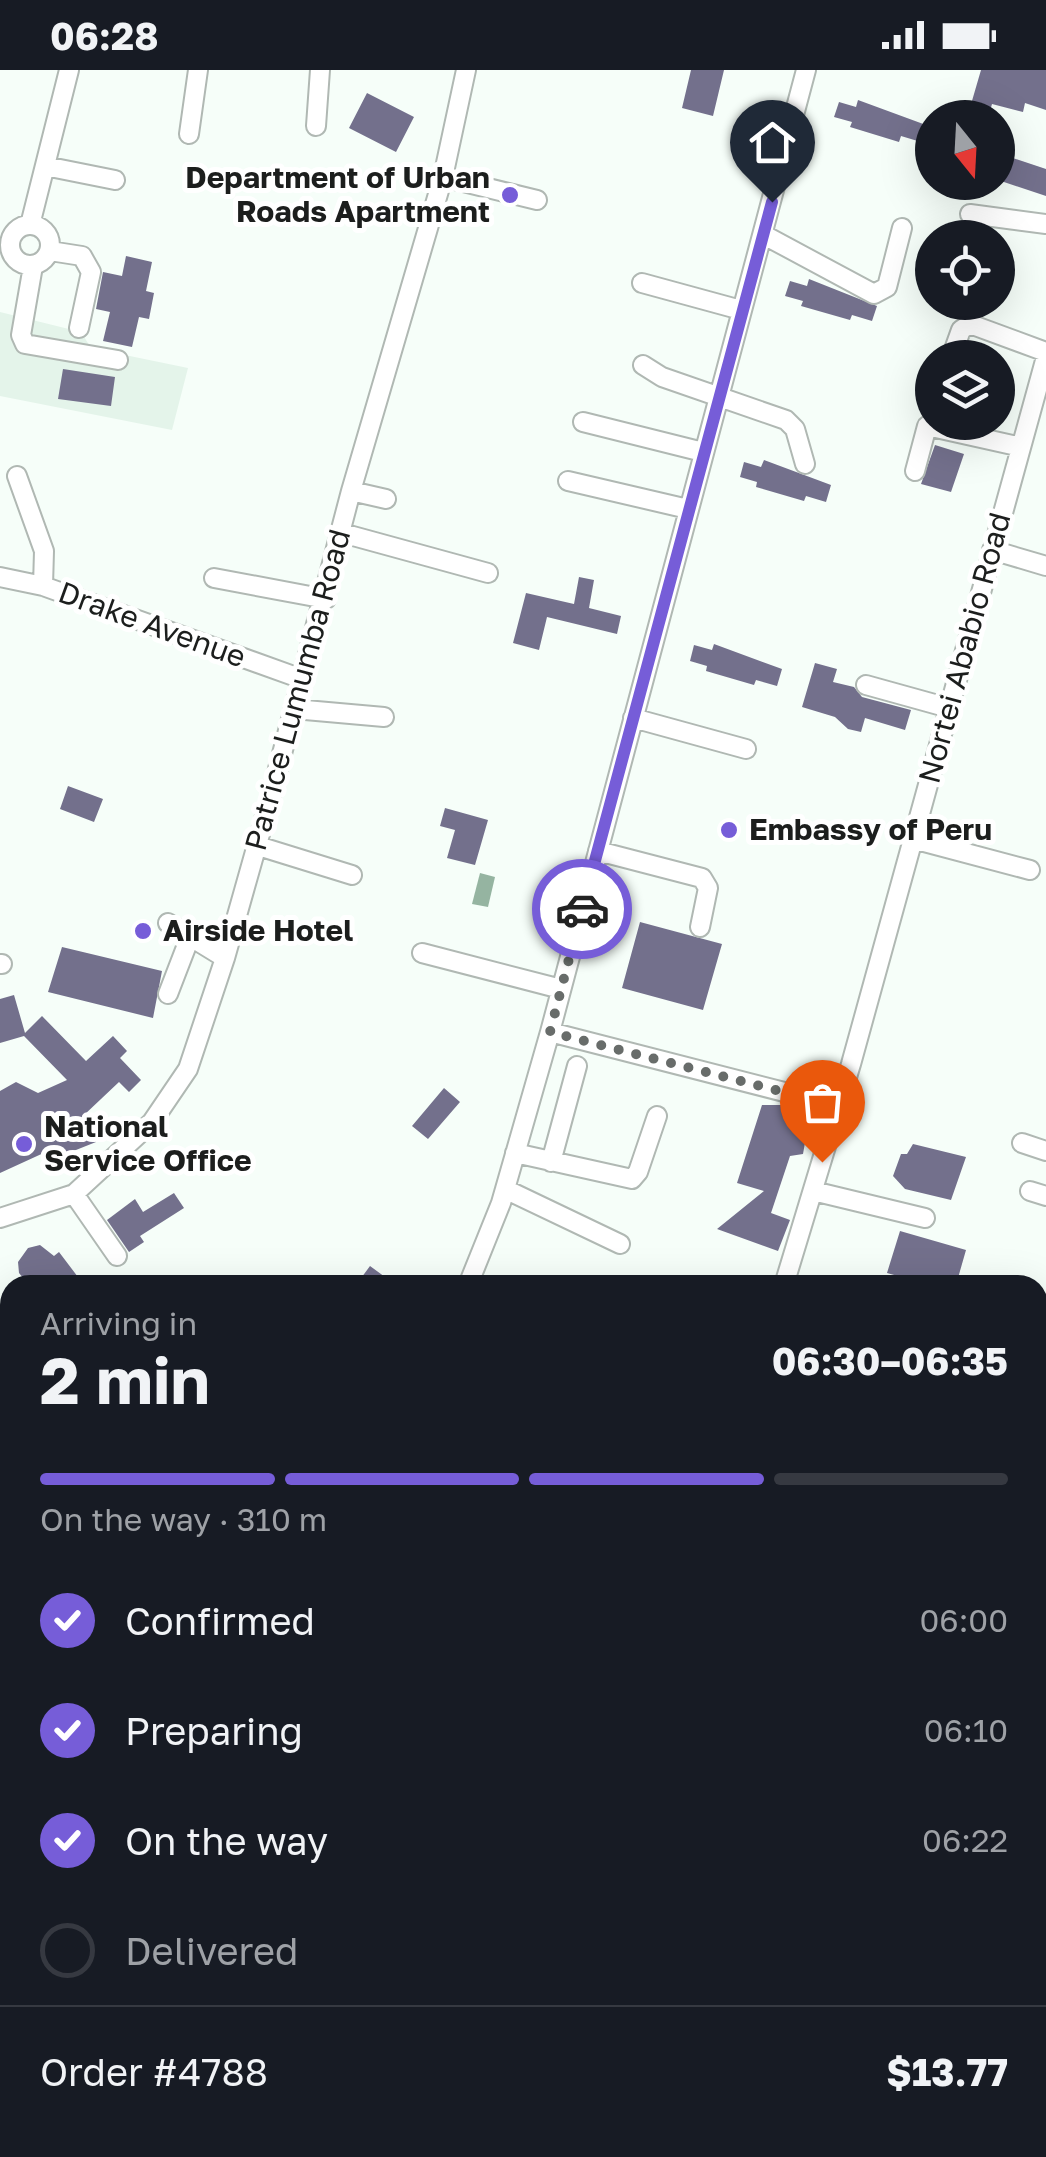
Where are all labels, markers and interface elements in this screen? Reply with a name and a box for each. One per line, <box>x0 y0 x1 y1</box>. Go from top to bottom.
text: 06:28 <box>50 13 159 58</box>
pin <box>730 100 815 203</box>
north arrow <box>915 100 1015 200</box>
map controls <box>915 100 1015 440</box>
icon: home <box>745 115 800 170</box>
place label: Department of Urban Roads Apartment <box>185 159 490 229</box>
marker: Department of Urban Roads Apartment <box>499 184 521 206</box>
button: locate <box>915 220 1015 320</box>
button: layers <box>915 340 1015 440</box>
street label: Nortei Ababio Road <box>911 508 1018 787</box>
street label: Patrice Lumumba Road <box>237 525 357 854</box>
street label: Drake Avenue <box>54 574 251 675</box>
place label: Embassy of Peru <box>749 811 992 847</box>
marker: Embassy of Peru <box>718 819 740 841</box>
courier <box>532 859 632 959</box>
icon: car <box>555 882 610 937</box>
place label: Airside Hotel <box>163 912 353 948</box>
marker: Airside Hotel <box>132 920 154 942</box>
pin <box>780 1060 865 1163</box>
icon: bag <box>795 1075 850 1130</box>
place label: National Service Office <box>44 1108 252 1178</box>
marker: National Service Office <box>13 1133 35 1155</box>
text: Arriving in <box>40 1304 197 1342</box>
text: 06:30–06:35 <box>772 1338 1008 1383</box>
text: 2 min <box>40 1340 210 1418</box>
text: On the way · 310 m <box>40 1500 327 1538</box>
icon: check <box>40 1593 95 1648</box>
text: Confirmed <box>125 1598 315 1643</box>
text: 06:00 <box>920 1601 1008 1639</box>
icon: check <box>40 1703 95 1758</box>
text: Preparing <box>125 1708 303 1753</box>
text: 06:10 <box>924 1711 1008 1749</box>
icon: check <box>40 1813 95 1868</box>
text: On the way <box>125 1818 328 1863</box>
text: 06:22 <box>922 1821 1008 1859</box>
text: Delivered <box>125 1928 298 1973</box>
text: Order #4788 <box>40 2049 268 2094</box>
text: $13.77 <box>886 2049 1008 2094</box>

